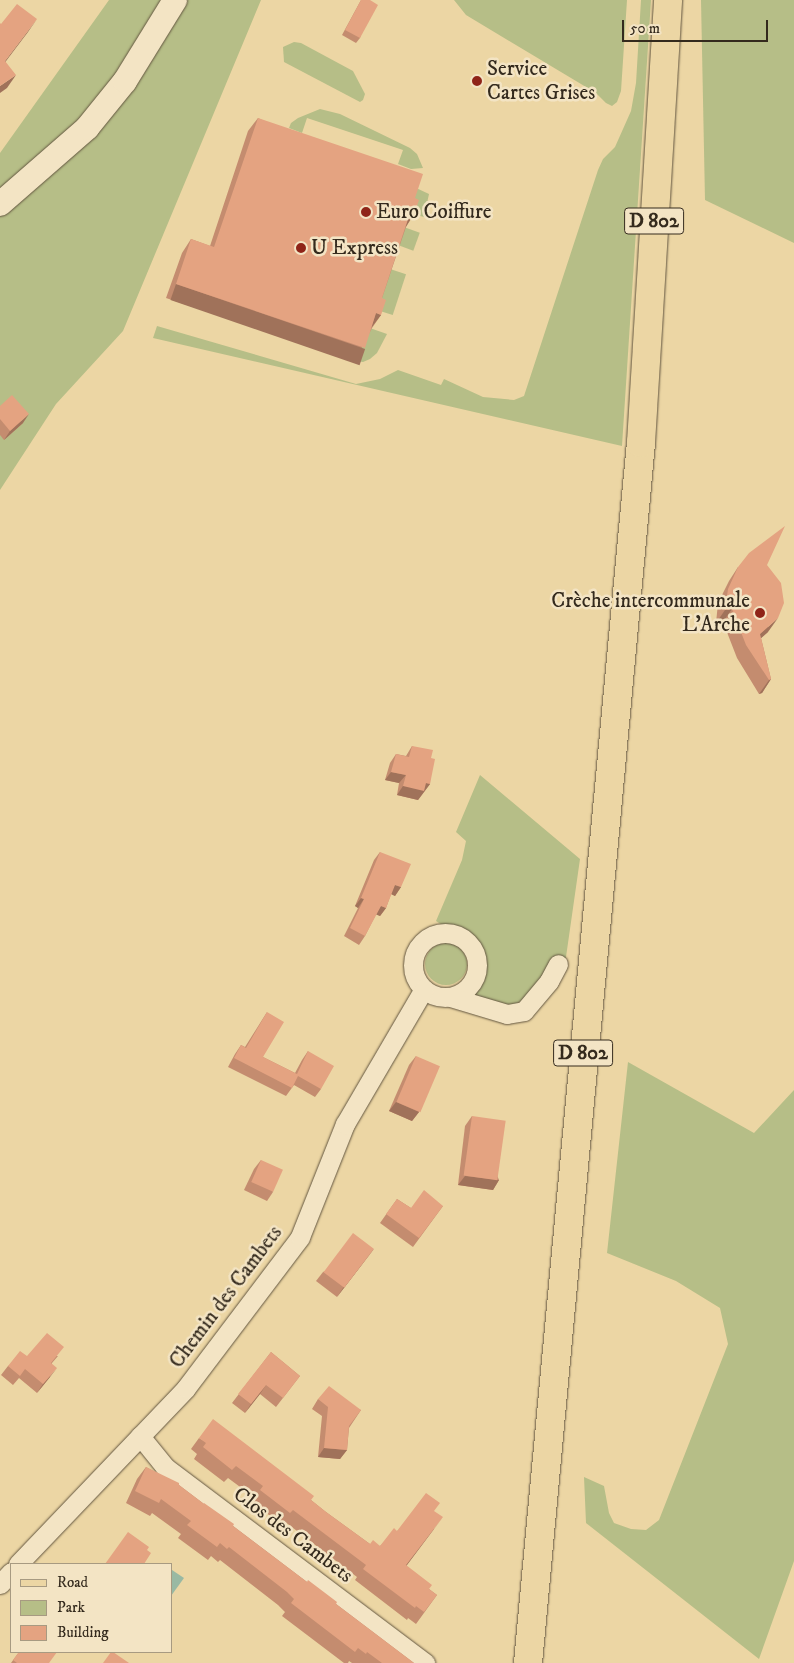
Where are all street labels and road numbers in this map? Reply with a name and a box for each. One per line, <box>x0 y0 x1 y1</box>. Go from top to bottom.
road number: D 802 <box>624 204 684 238</box>
road number: D 802 <box>553 1036 613 1070</box>
street label: Chemin des Cambets <box>164 1221 288 1373</box>
street label: Clos des Cambets <box>228 1482 358 1588</box>

